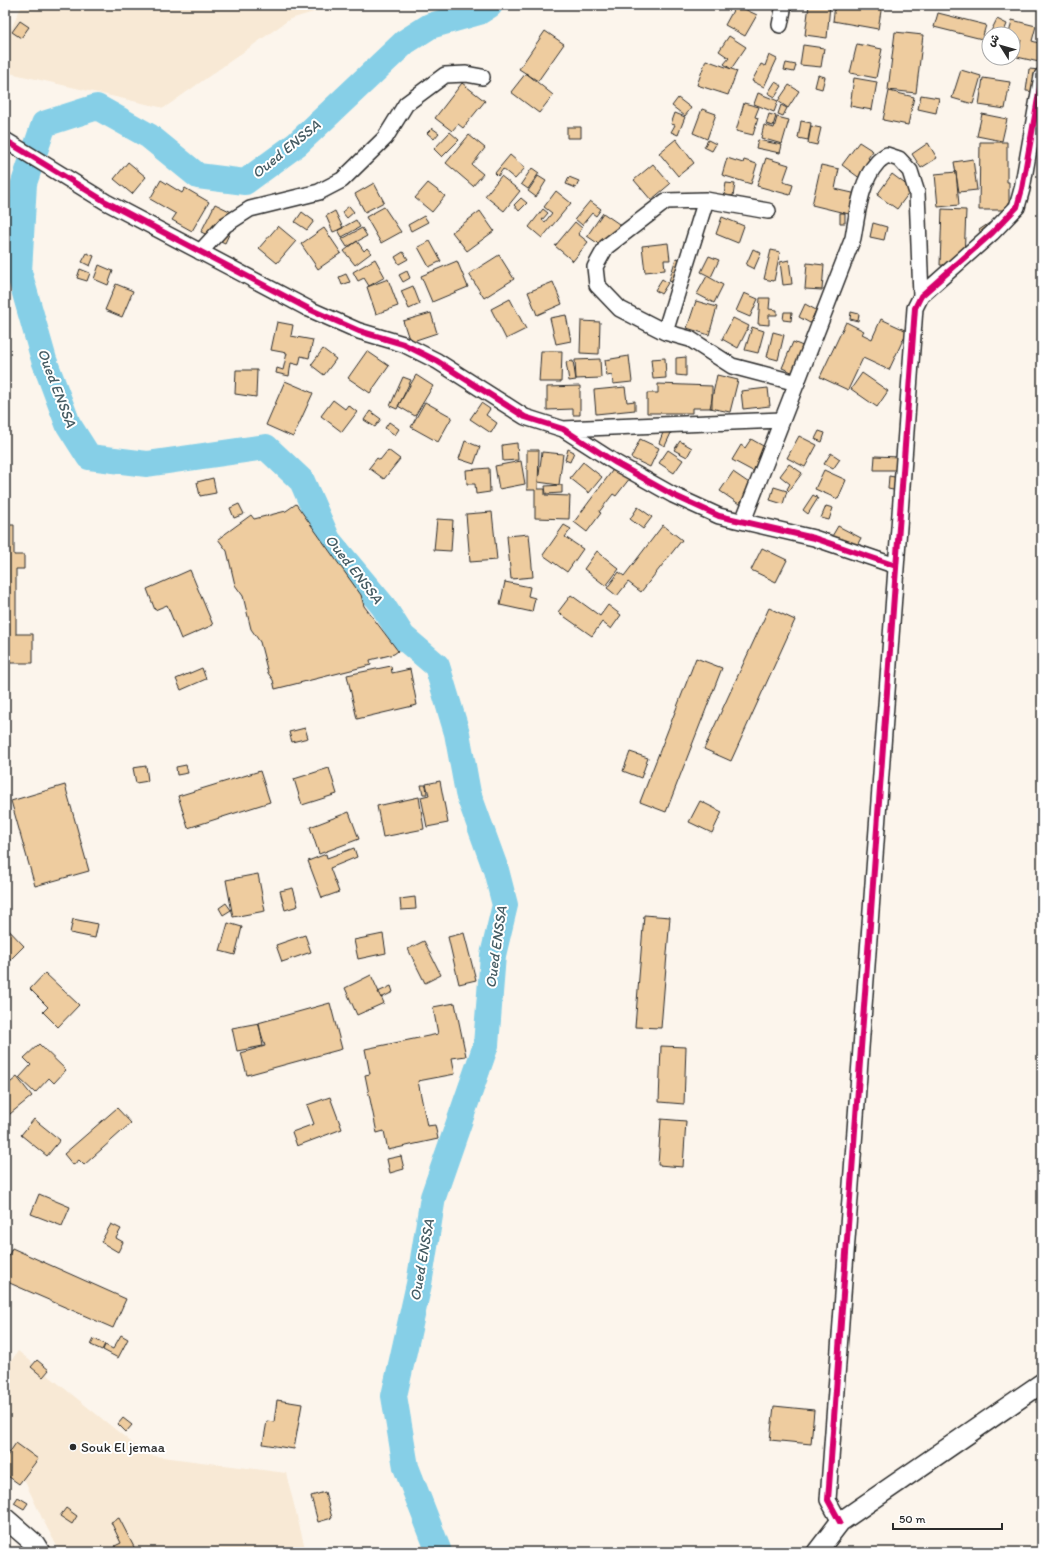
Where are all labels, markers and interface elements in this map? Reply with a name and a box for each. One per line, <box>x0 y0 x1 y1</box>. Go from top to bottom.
north arrow <box>981 26 1021 66</box>
text: ش <box>985 32 1002 49</box>
water label: Oued ENSSA <box>248 116 324 182</box>
water label: Oued ENSSA <box>34 346 80 430</box>
water label: Oued ENSSA <box>321 531 387 608</box>
water label: Oued ENSSA <box>481 904 511 989</box>
water label: Oued ENSSA <box>406 1217 438 1302</box>
place label: Souk El jemaa <box>81 1439 166 1456</box>
marker: Souk El jemaa <box>68 1442 78 1452</box>
scale bar <box>893 1505 1002 1531</box>
text: 50 m <box>899 1512 925 1526</box>

